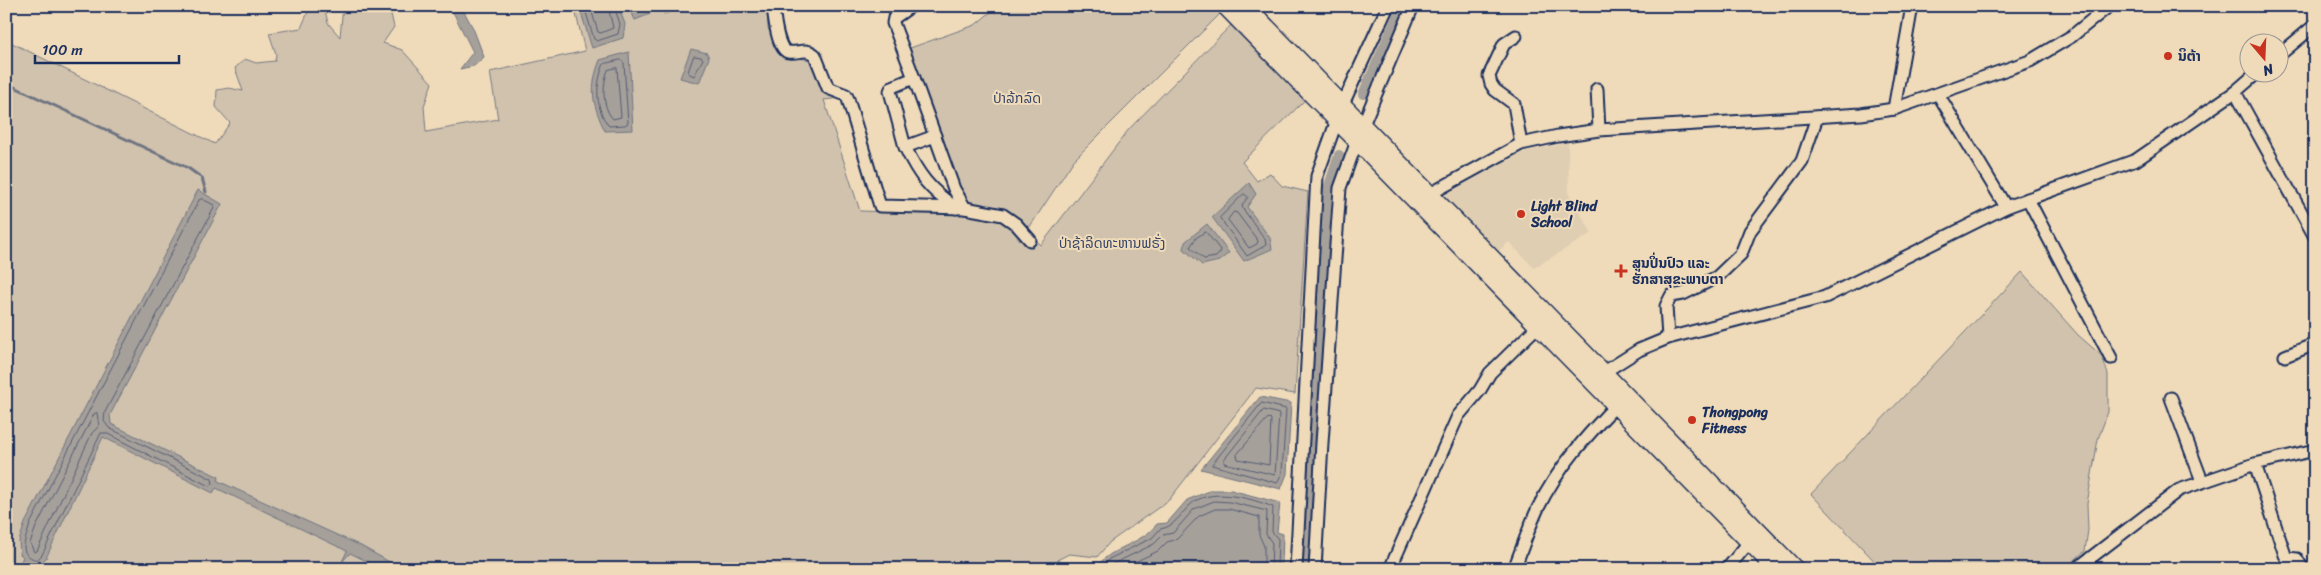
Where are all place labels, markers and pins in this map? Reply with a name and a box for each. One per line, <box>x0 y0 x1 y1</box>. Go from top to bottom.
place label: ນິຕ້າ <box>2178 44 2201 69</box>
marker: ນິຕ້າ <box>2162 50 2174 62</box>
place label: Light Blind School <box>1530 194 1598 235</box>
marker: Light Blind School <box>1515 208 1527 220</box>
place label: ສູນປິ່ນປົວ ແລະ ຮັກສາສຸຂະພາບຕາ <box>1632 251 1723 292</box>
marker: ສູນປິ່ນປົວ ແລະ ຮັກສາສຸຂະພາບຕາ <box>1614 264 1628 278</box>
place label: Thongpong Fitness <box>1701 400 1768 441</box>
marker: Thongpong Fitness <box>1686 414 1698 426</box>

